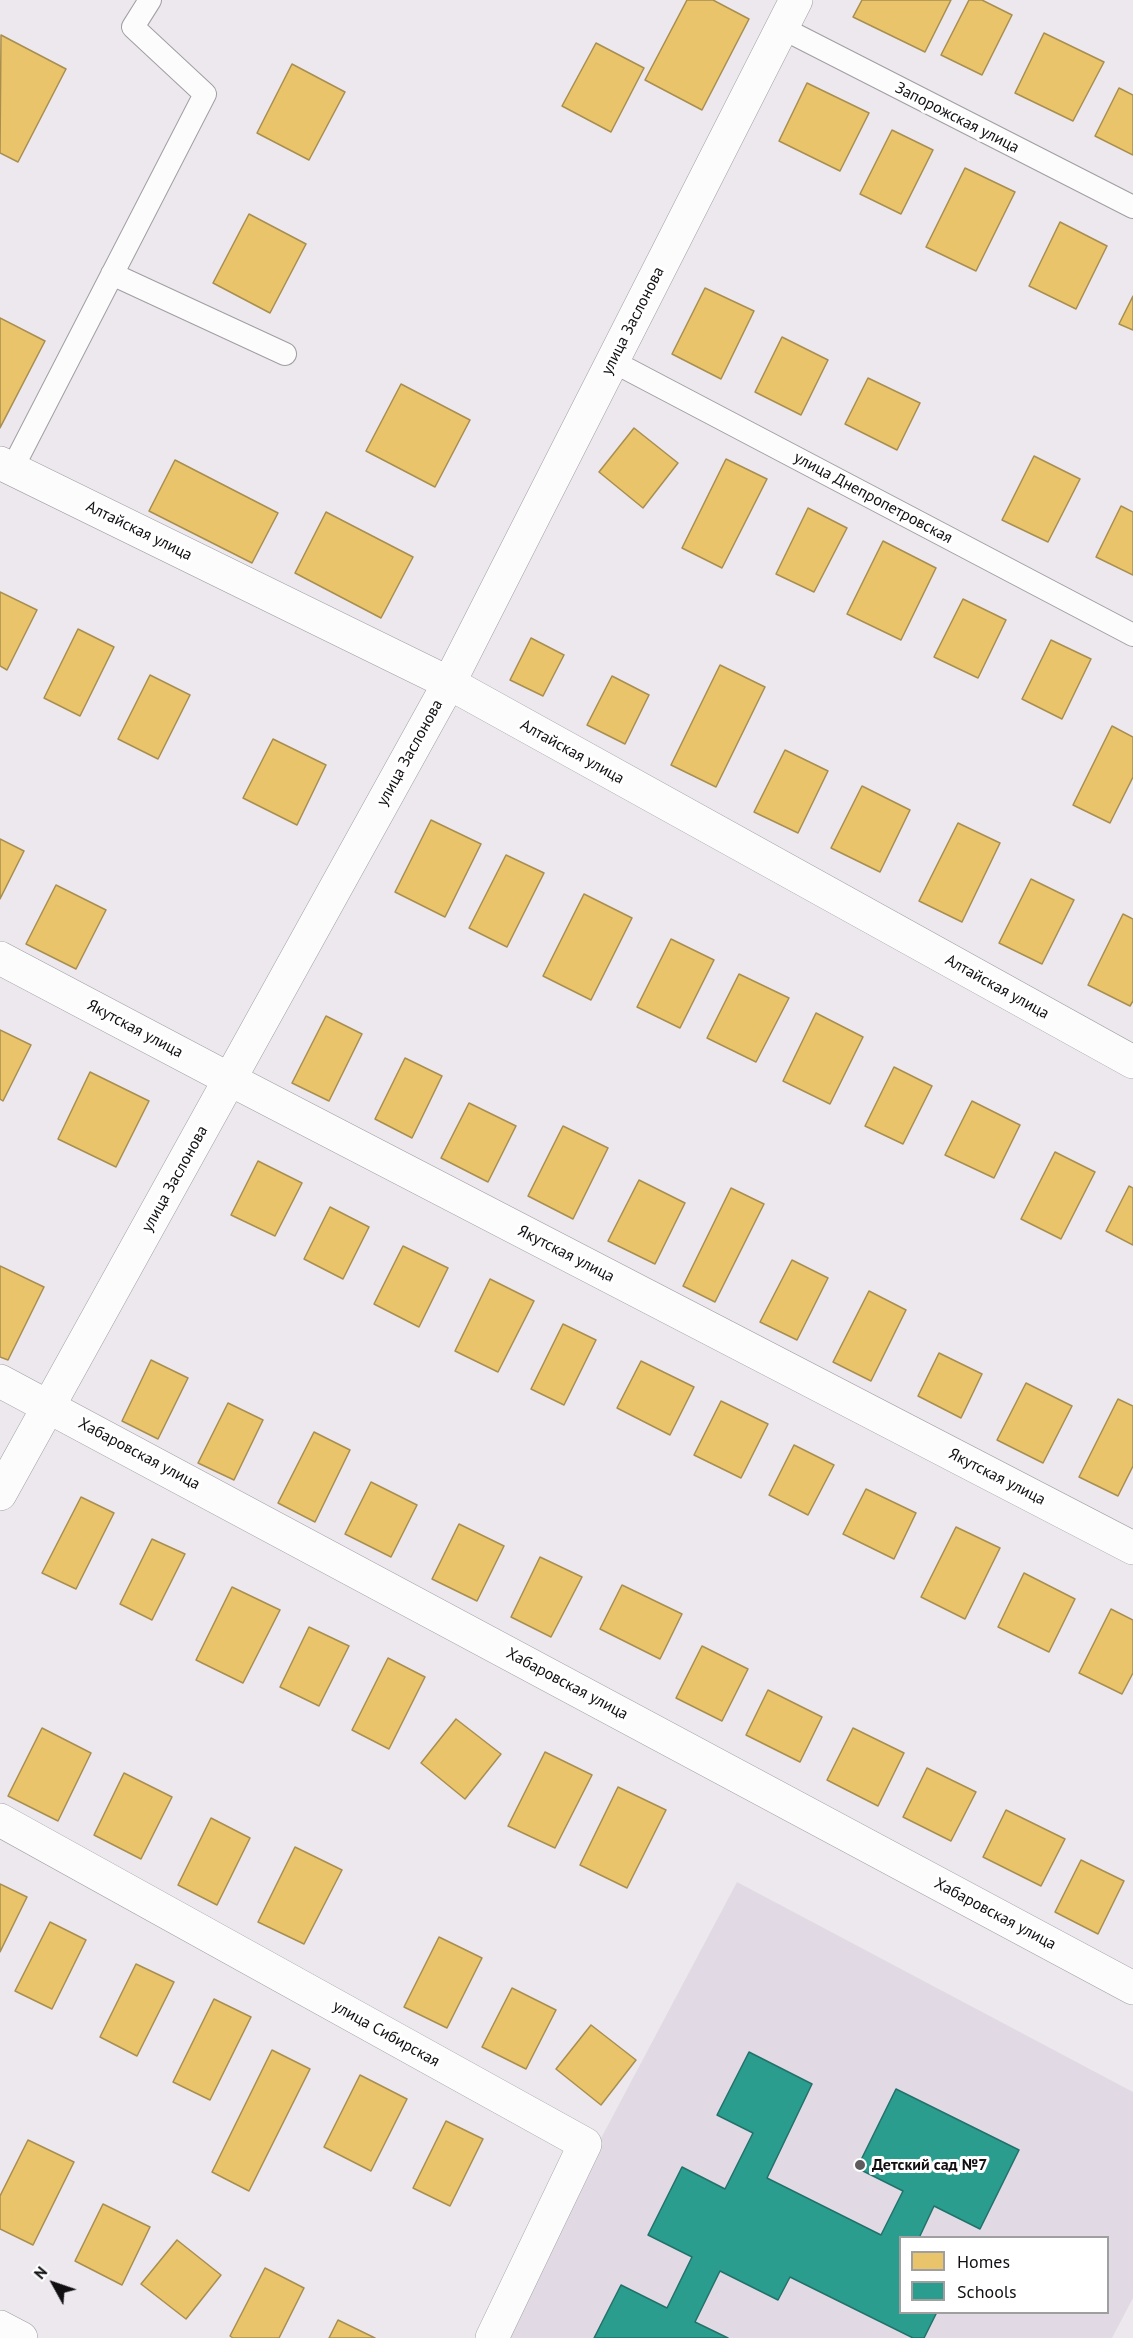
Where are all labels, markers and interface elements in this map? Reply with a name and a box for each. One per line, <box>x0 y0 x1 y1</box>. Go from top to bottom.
street label: Запорожская улица <box>892 78 1022 158</box>
street label: улица Заслонова <box>598 264 668 378</box>
street label: улица Днепропетровская <box>790 448 956 548</box>
street label: Алтайская улица <box>83 497 195 565</box>
street label: улица Заслонова <box>373 697 447 809</box>
street label: Алтайская улица <box>517 716 627 788</box>
street label: Алтайская улица <box>942 951 1052 1023</box>
street label: Якутская улица <box>84 996 186 1062</box>
street label: улица Заслонова <box>138 1123 212 1235</box>
street label: Якутская улица <box>515 1221 617 1287</box>
street label: Хабаровская улица <box>75 1414 203 1494</box>
street label: Якутская улица <box>946 1444 1048 1510</box>
street label: Хабаровская улица <box>503 1644 631 1724</box>
street label: Хабаровская улица <box>931 1874 1059 1954</box>
street label: улица Сибирская <box>329 1997 443 2071</box>
place label: Детский сад №7 <box>872 2155 987 2175</box>
marker: Детский сад №7 <box>853 2158 867 2172</box>
legend <box>899 2236 1109 2314</box>
text: Homes <box>957 2250 1010 2273</box>
north arrow <box>24 2254 84 2314</box>
text: N <box>29 2262 51 2283</box>
text: Schools <box>957 2280 1017 2303</box>

